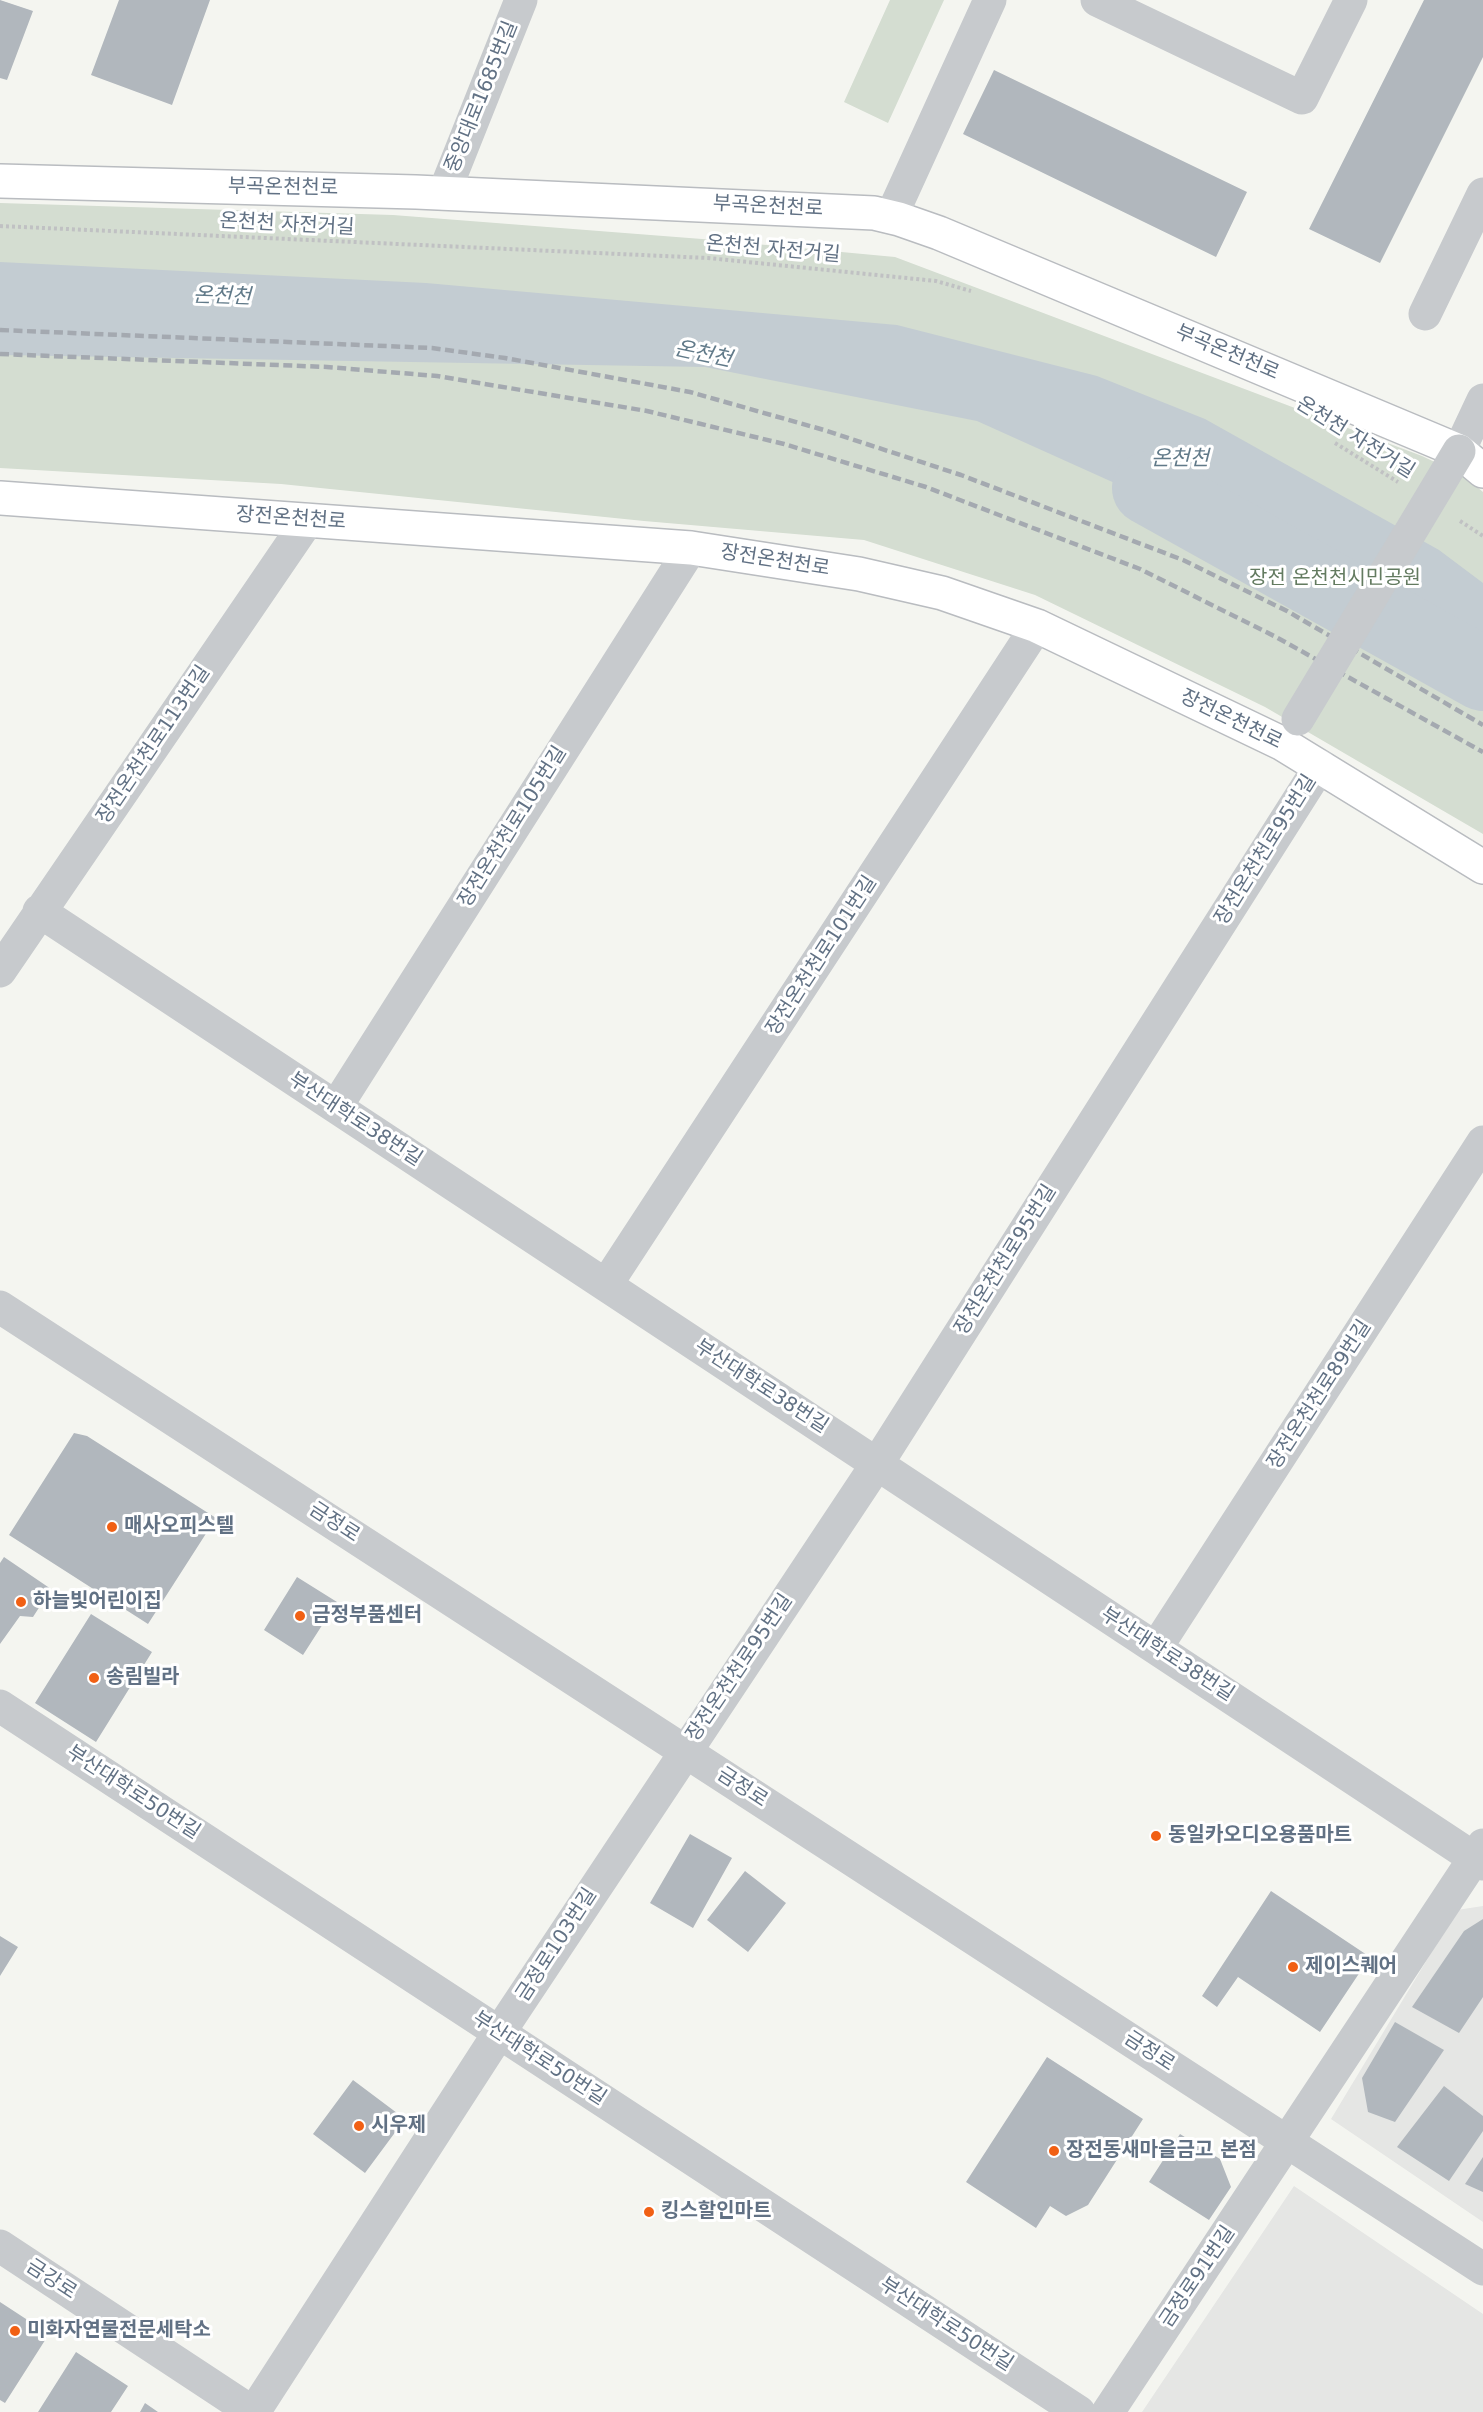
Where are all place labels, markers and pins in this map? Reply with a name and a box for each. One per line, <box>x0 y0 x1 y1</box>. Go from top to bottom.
place label: 매사오피스텔 <box>124 1515 234 1539</box>
marker: 매사오피스텔 <box>105 1520 119 1534</box>
place label: 하늘빛어린이집 <box>33 1590 162 1614</box>
marker: 하늘빛어린이집 <box>14 1595 28 1609</box>
place label: 금정부품센터 <box>312 1604 422 1628</box>
marker: 금정부품센터 <box>293 1609 307 1623</box>
place label: 송림빌라 <box>106 1666 180 1690</box>
marker: 송림빌라 <box>87 1671 101 1685</box>
place label: 동일카오디오용품마트 <box>1168 1824 1352 1848</box>
marker: 동일카오디오용품마트 <box>1149 1829 1163 1843</box>
place label: 제이스퀘어 <box>1305 1955 1397 1979</box>
marker: 제이스퀘어 <box>1286 1960 1300 1974</box>
place label: 시우제 <box>371 2114 426 2138</box>
marker: 시우제 <box>352 2119 366 2133</box>
place label: 장전동새마을금고 본점 <box>1066 2139 1257 2163</box>
marker: 장전동새마을금고 본점 <box>1047 2144 1061 2158</box>
place label: 킹스할인마트 <box>661 2200 771 2224</box>
marker: 킹스할인마트 <box>642 2205 656 2219</box>
place label: 미화자연물전문세탁소 <box>27 2319 211 2343</box>
marker: 미화자연물전문세탁소 <box>8 2324 22 2338</box>

